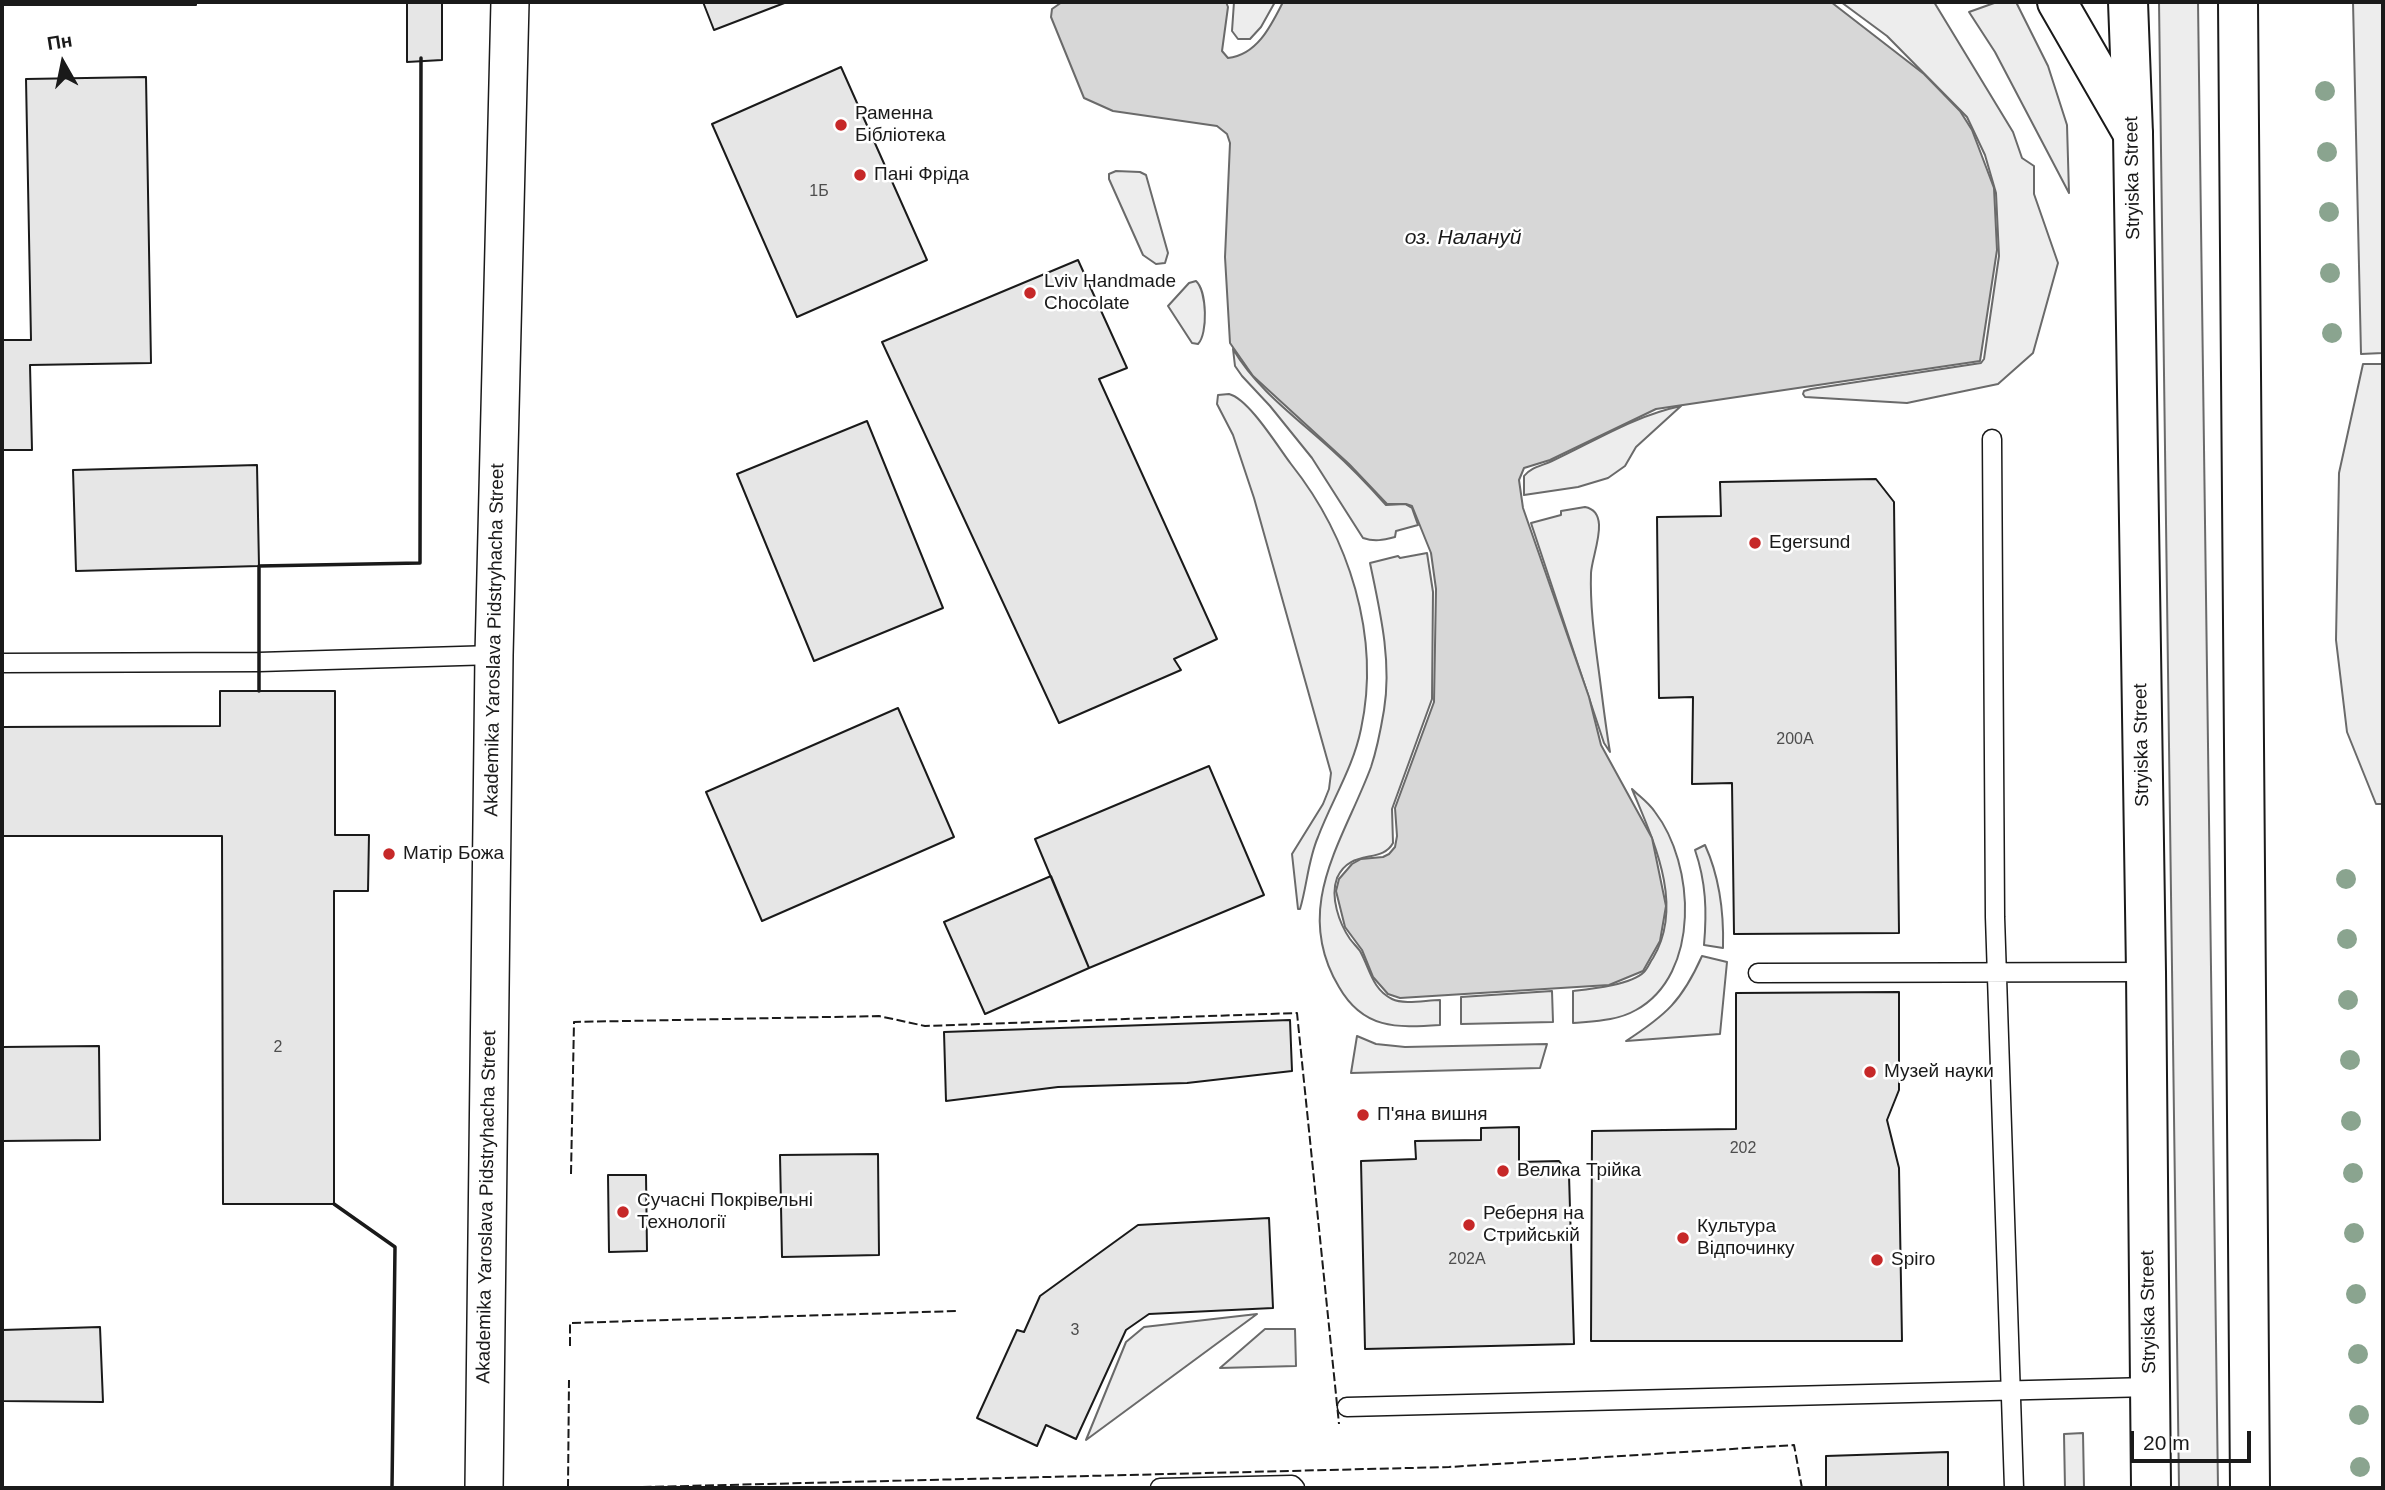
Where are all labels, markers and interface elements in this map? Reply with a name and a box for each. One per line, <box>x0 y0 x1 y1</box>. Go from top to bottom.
north arrow <box>28 28 98 98</box>
text: Пн <box>46 29 74 54</box>
place label: Раменна Бібліотека <box>855 103 946 147</box>
street label: Stryiska Street <box>2121 116 2145 240</box>
marker: Раменна Бібліотека <box>833 117 849 133</box>
place label: Пані Фріда <box>874 164 969 186</box>
marker: Пані Фріда <box>852 167 868 183</box>
house number: 1Б <box>809 182 829 202</box>
water label: оз. Налануй <box>1405 225 1521 251</box>
place label: Lviv Handmade Chocolate <box>1044 271 1176 315</box>
marker: Lviv Handmade Chocolate <box>1022 285 1038 301</box>
street label: Akademika Yaroslava Pidstryhacha Street <box>481 463 509 817</box>
place label: Egersund <box>1769 532 1850 554</box>
marker: Egersund <box>1747 535 1763 551</box>
street label: Stryiska Street <box>2130 683 2154 807</box>
house number: 200А <box>1776 730 1814 750</box>
place label: Матір Божа <box>403 843 504 865</box>
marker: Матір Божа <box>381 846 397 862</box>
street label: Akademika Yaroslava Pidstryhacha Street <box>473 1030 501 1384</box>
house number: 2 <box>274 1038 282 1058</box>
place label: Музей науки <box>1884 1061 1994 1083</box>
marker: Музей науки <box>1862 1064 1878 1080</box>
place label: П'яна вишня <box>1377 1104 1488 1126</box>
marker: П'яна вишня <box>1355 1107 1371 1123</box>
house number: 202 <box>1730 1139 1756 1159</box>
place label: Велика Трійка <box>1517 1160 1641 1182</box>
marker: Велика Трійка <box>1495 1163 1511 1179</box>
place label: Сучасні Покрівельні Технології <box>637 1190 813 1234</box>
place label: Реберня на Стрийській <box>1483 1203 1584 1247</box>
marker: Сучасні Покрівельні Технології <box>615 1204 631 1220</box>
place label: Культура Відпочинку <box>1697 1216 1794 1260</box>
marker: Реберня на Стрийській <box>1461 1217 1477 1233</box>
marker: Культура Відпочинку <box>1675 1230 1691 1246</box>
place label: Spiro <box>1891 1249 1935 1271</box>
house number: 202А <box>1448 1250 1486 1270</box>
street label: Stryiska Street <box>2137 1250 2161 1374</box>
marker: Spiro <box>1869 1252 1885 1268</box>
house number: 3 <box>1071 1321 1079 1341</box>
scale bar <box>2133 1416 2254 1460</box>
text: 20 m <box>2143 1431 2190 1454</box>

